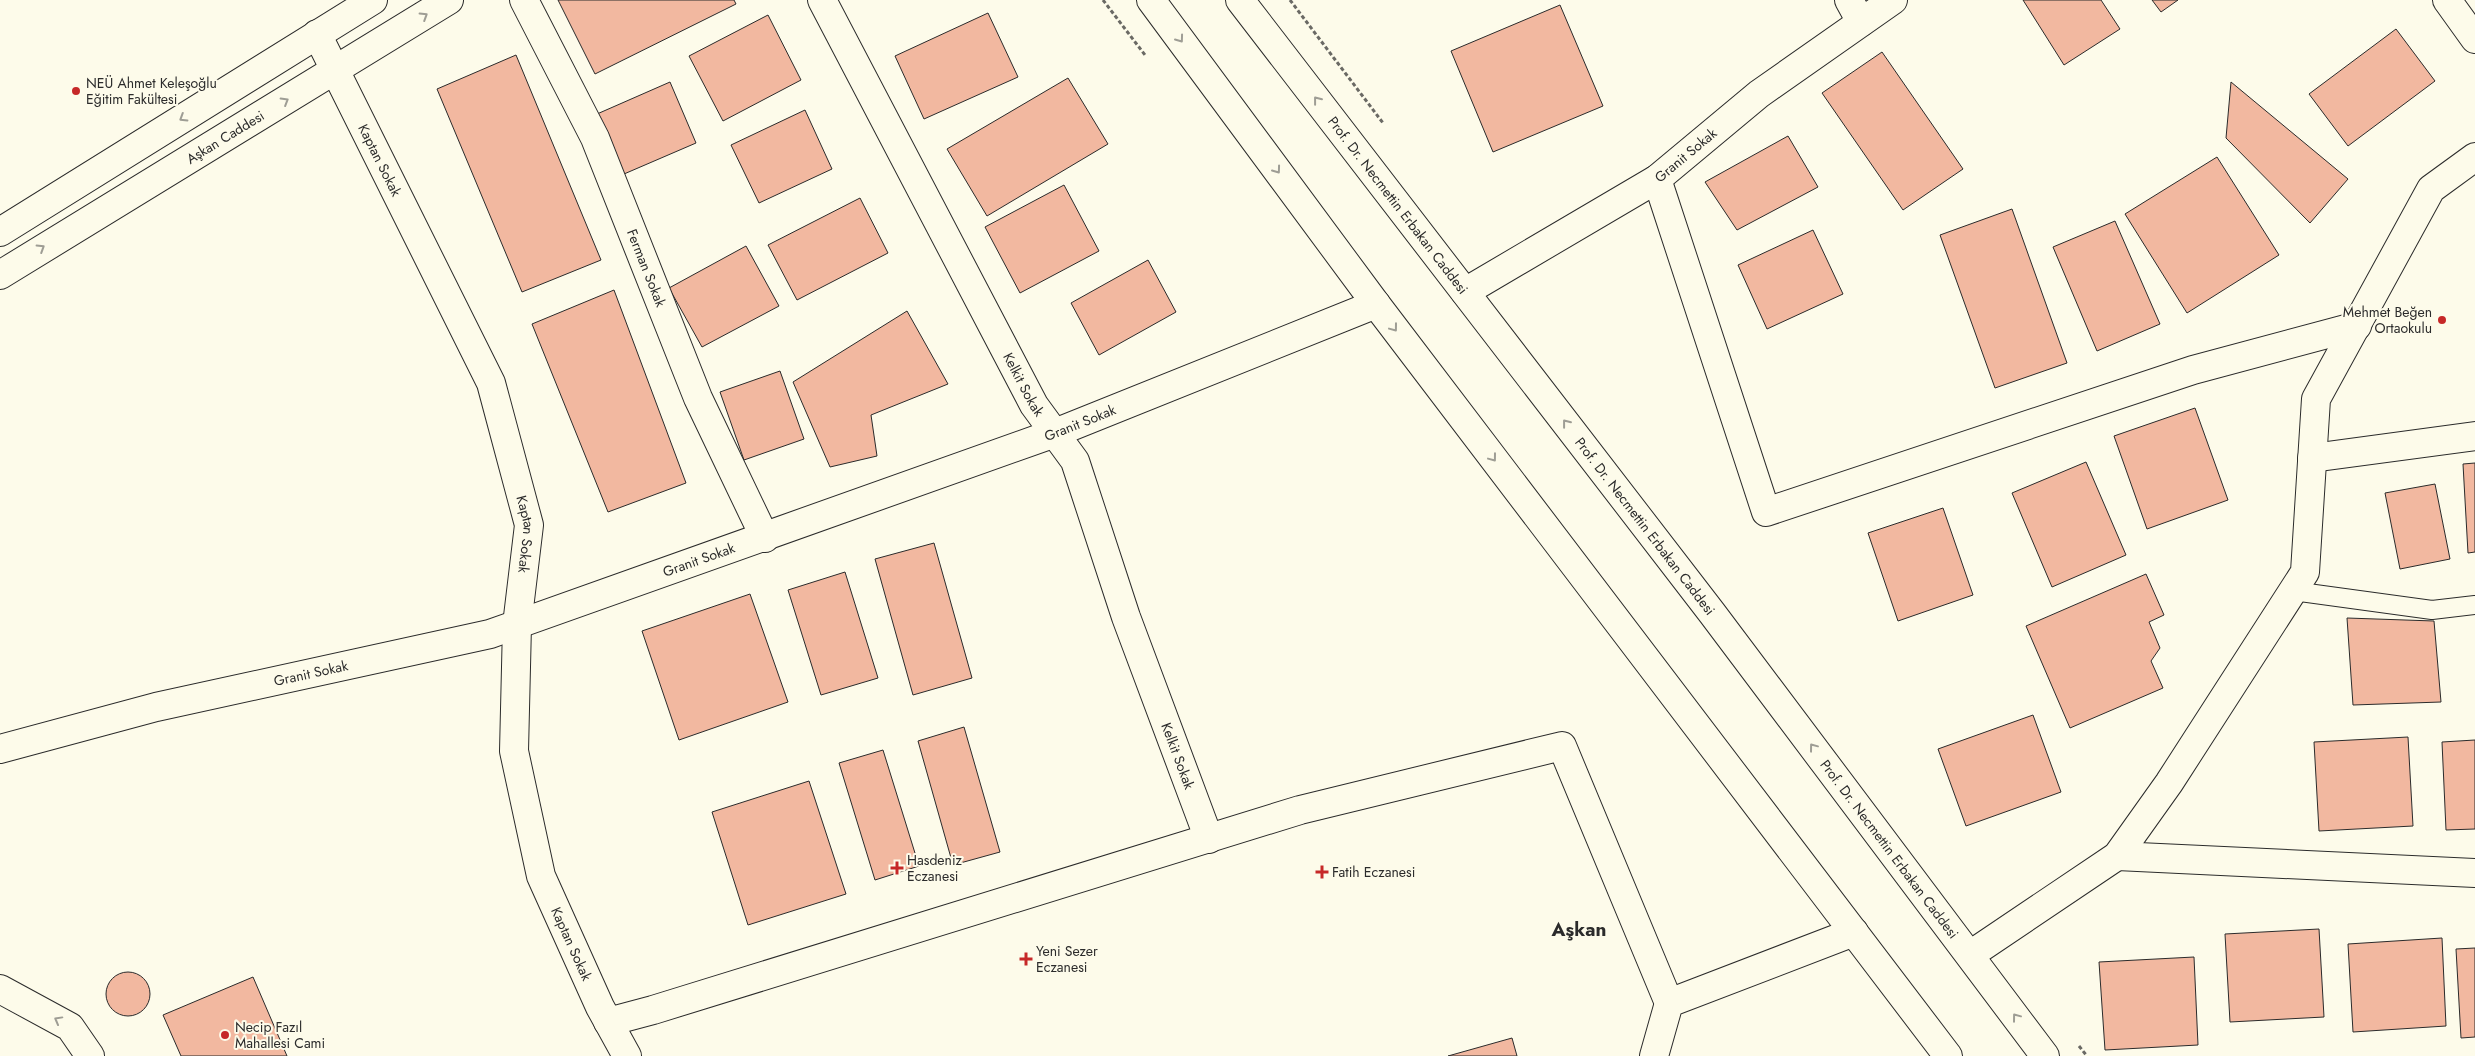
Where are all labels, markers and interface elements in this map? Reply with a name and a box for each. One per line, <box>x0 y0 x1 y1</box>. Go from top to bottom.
one-way arrow <box>418 13 427 22</box>
one-way arrow <box>1174 33 1183 43</box>
place label: NEÜ Ahmet Keleşoğlu Eğitim Fakültesi <box>86 73 217 109</box>
marker: NEÜ Ahmet Keleşoğlu Eğitim Fakültesi <box>70 85 82 97</box>
one-way arrow <box>1314 97 1323 106</box>
one-way arrow <box>280 98 289 108</box>
street label: Aşkan Caddesi <box>182 106 268 169</box>
one-way arrow <box>180 112 189 121</box>
street label: Prof. Dr. Necmettin Erbakan Caddesi <box>1323 112 1473 298</box>
street label: Kaptan Sokak <box>353 120 407 201</box>
street label: Granit Sokak <box>1650 123 1722 187</box>
one-way arrow <box>1271 164 1279 173</box>
street label: Ferman Sokak <box>622 226 671 311</box>
one-way arrow <box>35 245 45 254</box>
place label: Mehmet Beğen Ortaokulu <box>2343 302 2432 338</box>
marker: Mehmet Beğen Ortaokulu <box>2436 314 2448 326</box>
one-way arrow <box>1389 322 1397 331</box>
street label: Kelkit Sokak <box>998 349 1050 421</box>
street label: Granit Sokak <box>1041 399 1119 446</box>
one-way arrow <box>1563 419 1572 429</box>
street label: Prof. Dr. Necmettin Erbakan Caddesi <box>1570 433 1720 619</box>
one-way arrow <box>1487 452 1496 462</box>
street label: Kaptan Sokak <box>511 493 539 575</box>
street label: Granit Sokak <box>660 537 738 582</box>
street label: Granit Sokak <box>272 655 351 691</box>
street label: Kelkit Sokak <box>1156 720 1200 793</box>
one-way arrow <box>1810 743 1819 753</box>
street label: Prof. Dr. Necmettin Erbakan Caddesi <box>1816 755 1963 943</box>
place label: Hasdeniz Eczanesi <box>907 850 963 886</box>
marker: Hasdeniz Eczanesi <box>891 862 903 874</box>
place label: Fatih Eczanesi <box>1332 862 1415 882</box>
marker: Fatih Eczanesi <box>1316 866 1328 878</box>
street label: Kaptan Sokak <box>546 904 597 985</box>
district label: Aşkan <box>1551 916 1606 943</box>
place label: Yeni Sezer Eczanesi <box>1036 941 1098 977</box>
marker: Yeni Sezer Eczanesi <box>1020 953 1032 965</box>
one-way arrow <box>2013 1013 2022 1023</box>
one-way arrow <box>54 1017 63 1027</box>
place label: Necip Fazıl Mahallesi Cami <box>235 1017 325 1053</box>
marker: Necip Fazıl Mahallesi Cami <box>219 1029 231 1041</box>

